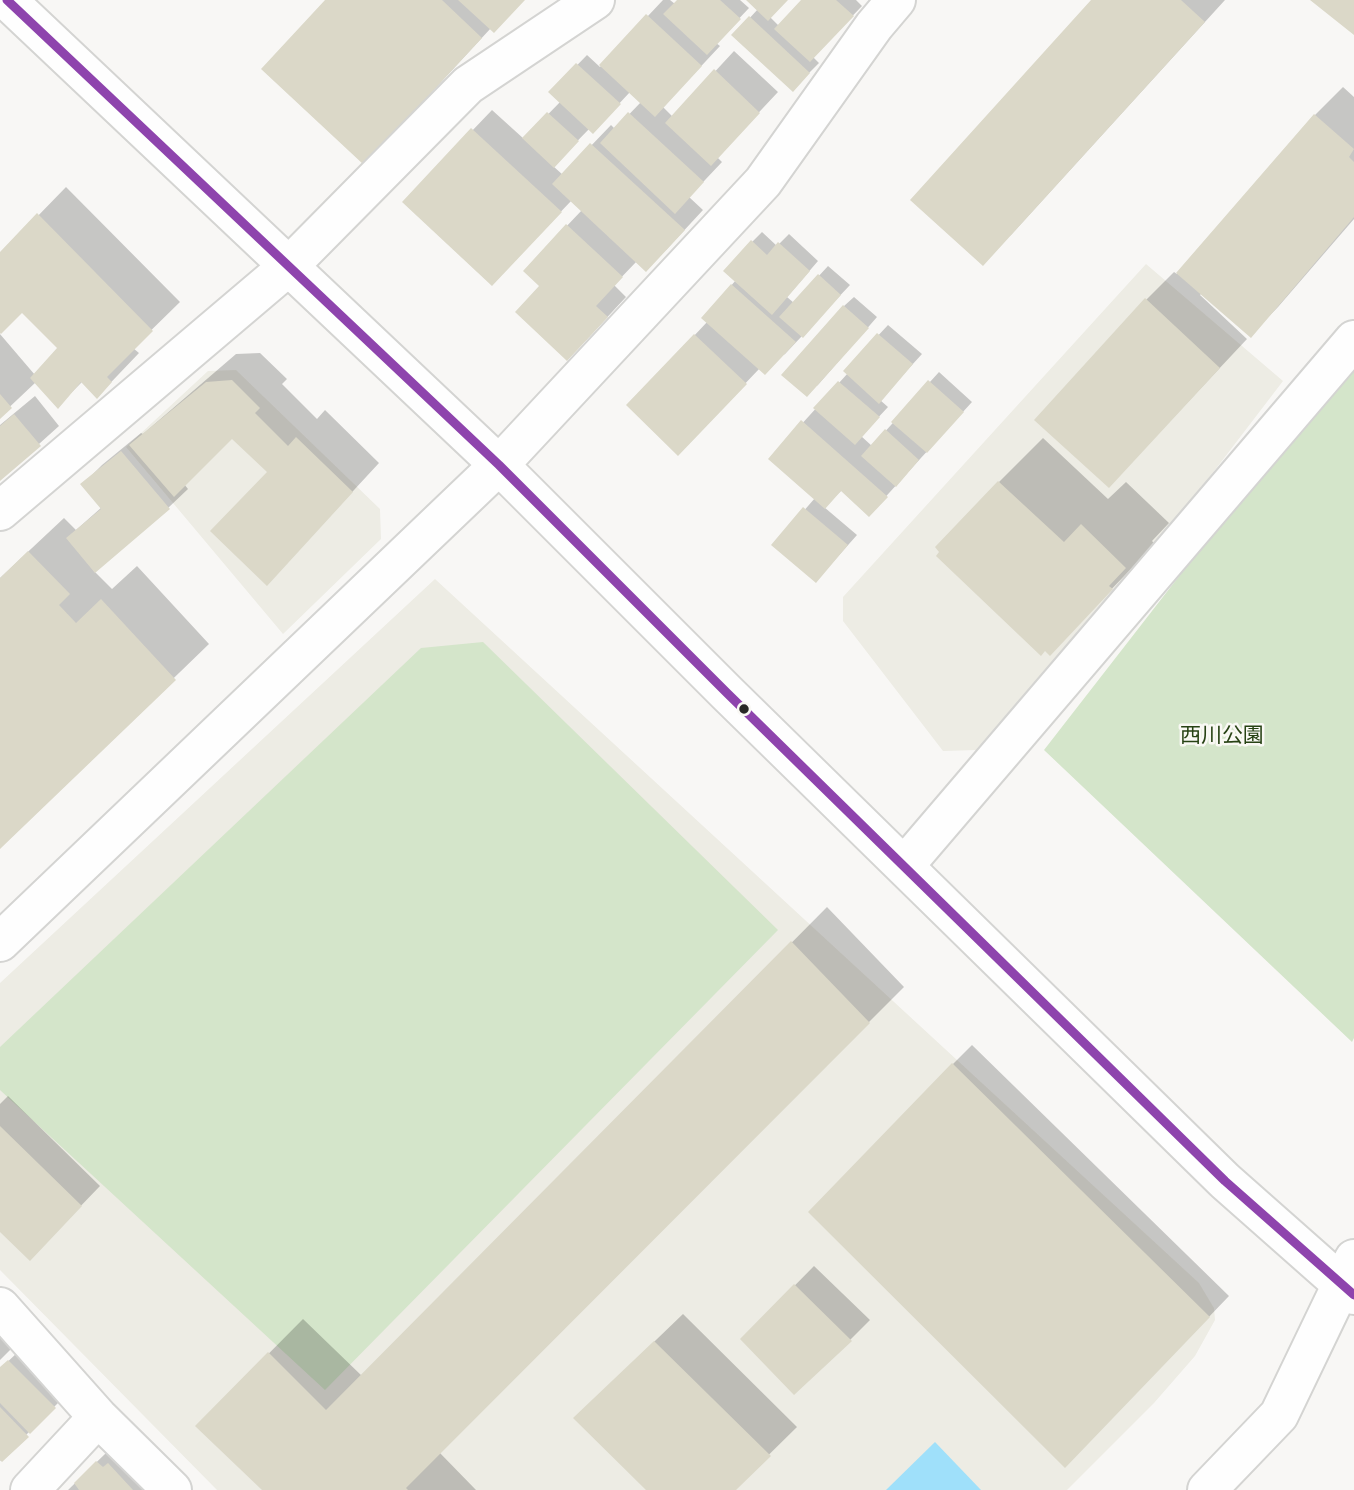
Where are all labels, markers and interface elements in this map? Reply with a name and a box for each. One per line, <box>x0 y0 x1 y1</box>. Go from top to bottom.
unlabelled marker <box>737 702 751 716</box>
park label: 西川公園 <box>1180 723 1264 749</box>

